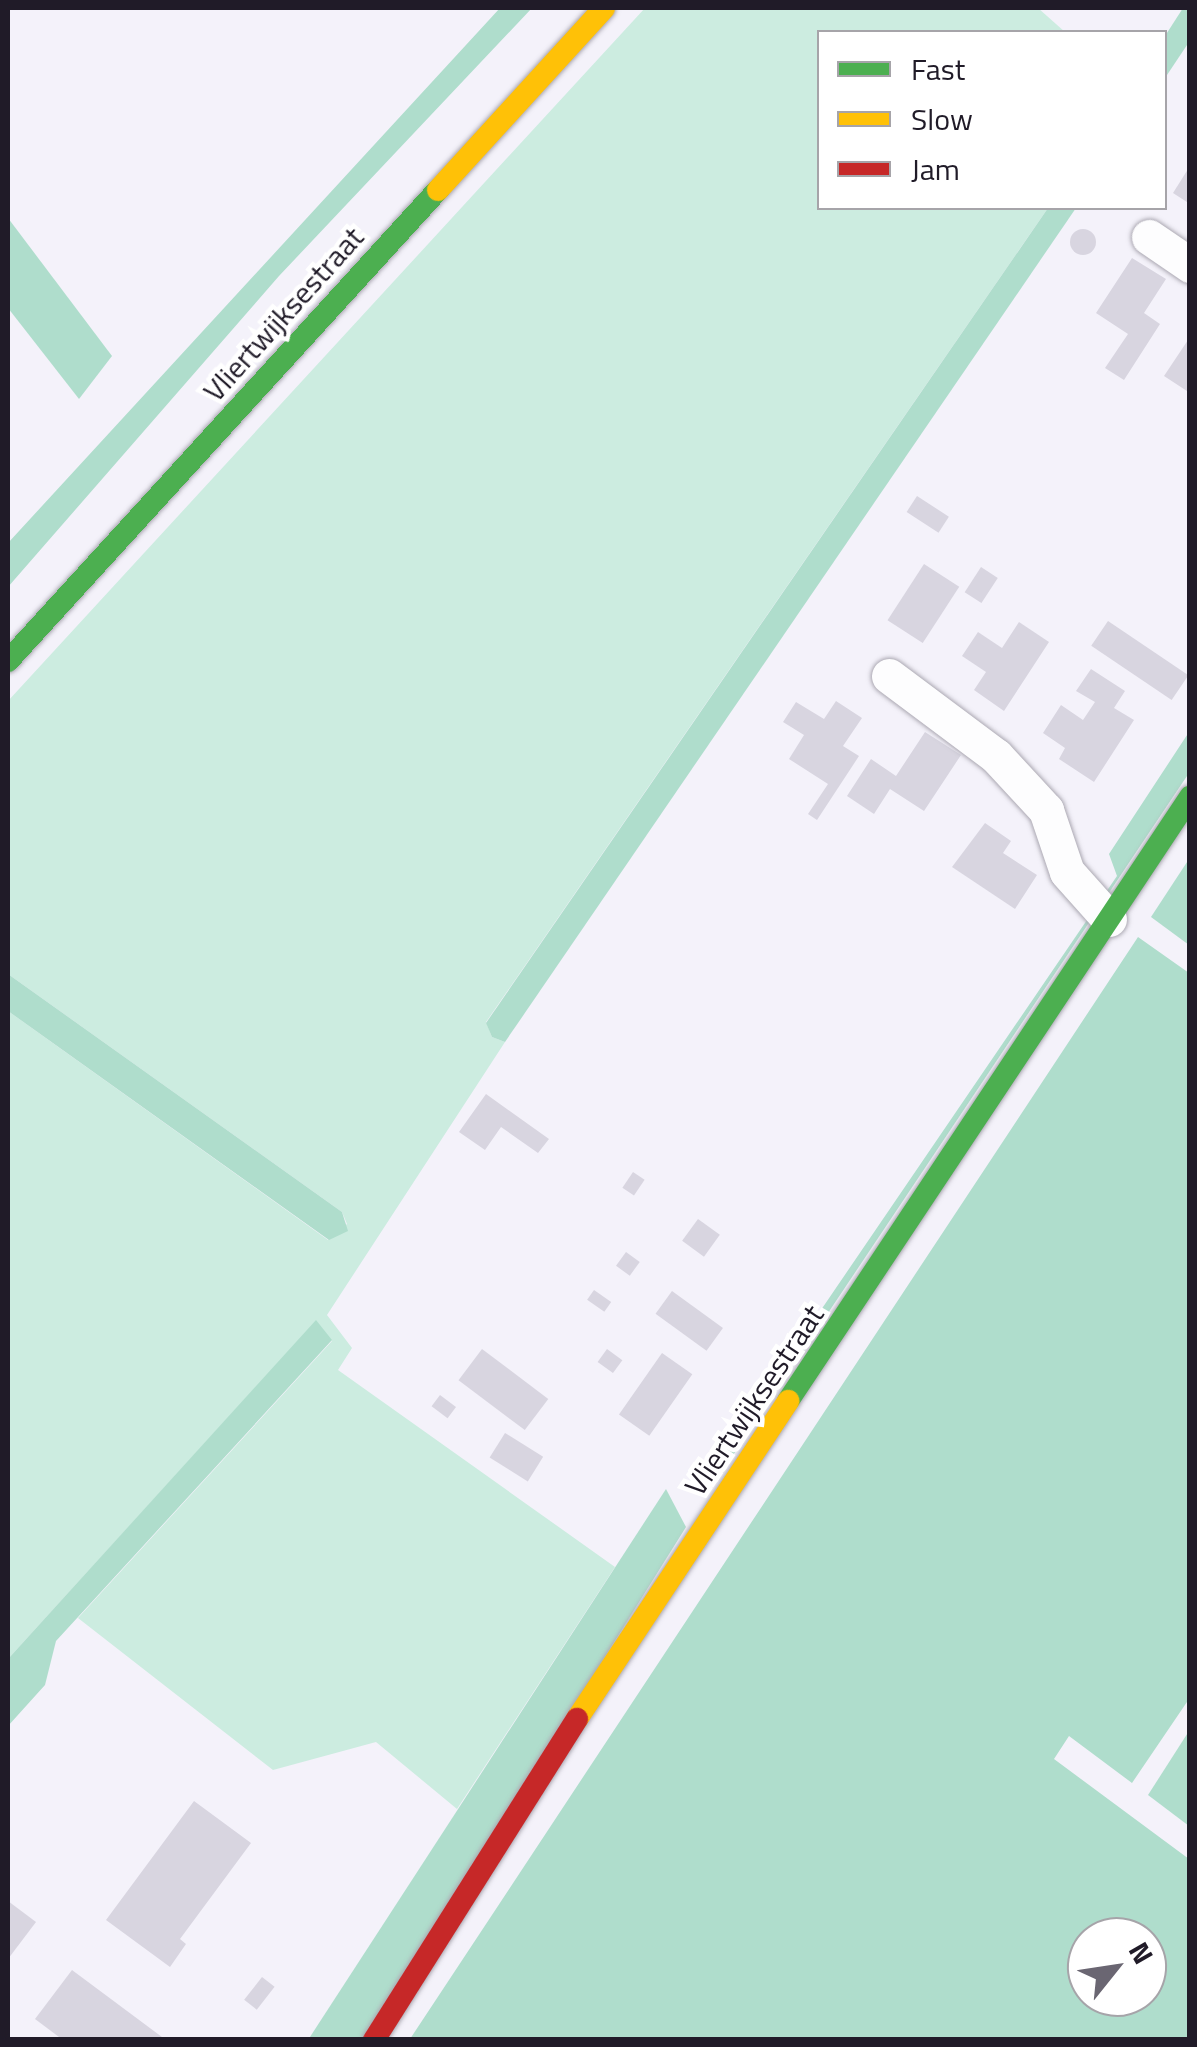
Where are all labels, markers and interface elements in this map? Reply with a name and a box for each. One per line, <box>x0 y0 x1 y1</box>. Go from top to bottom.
legend <box>817 30 1167 210</box>
text: Fast <box>911 46 965 92</box>
text: Slow <box>911 96 973 142</box>
text: Jam <box>911 146 960 192</box>
street label: Vliertwijksestraat <box>195 219 371 409</box>
street label: Vliertwijksestraat <box>677 1298 831 1502</box>
north arrow <box>1067 1917 1167 2017</box>
text: N <box>1118 1934 1165 1972</box>

